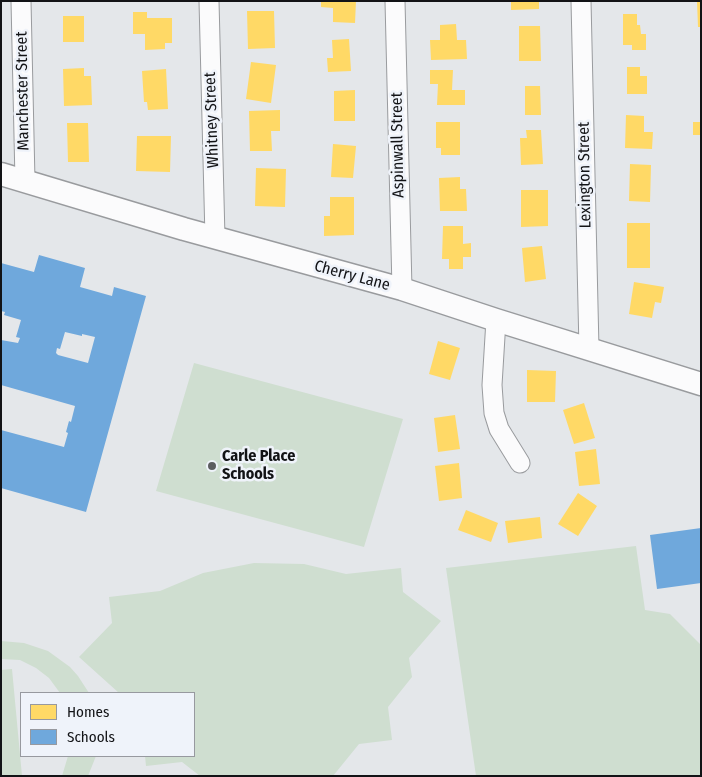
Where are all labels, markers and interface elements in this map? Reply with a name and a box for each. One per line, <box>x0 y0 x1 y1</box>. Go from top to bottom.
street label: Manchester Street <box>12 31 34 151</box>
street label: Whitney Street <box>201 72 223 168</box>
street label: Aspinwall Street <box>387 92 409 198</box>
street label: Lexington Street <box>574 122 596 228</box>
street label: Cherry Lane <box>312 257 392 295</box>
place label: Carle Place Schools <box>222 447 295 485</box>
marker: Carle Place Schools <box>206 460 218 472</box>
legend <box>20 692 195 757</box>
text: Homes <box>67 703 109 721</box>
text: Schools <box>67 728 115 746</box>

